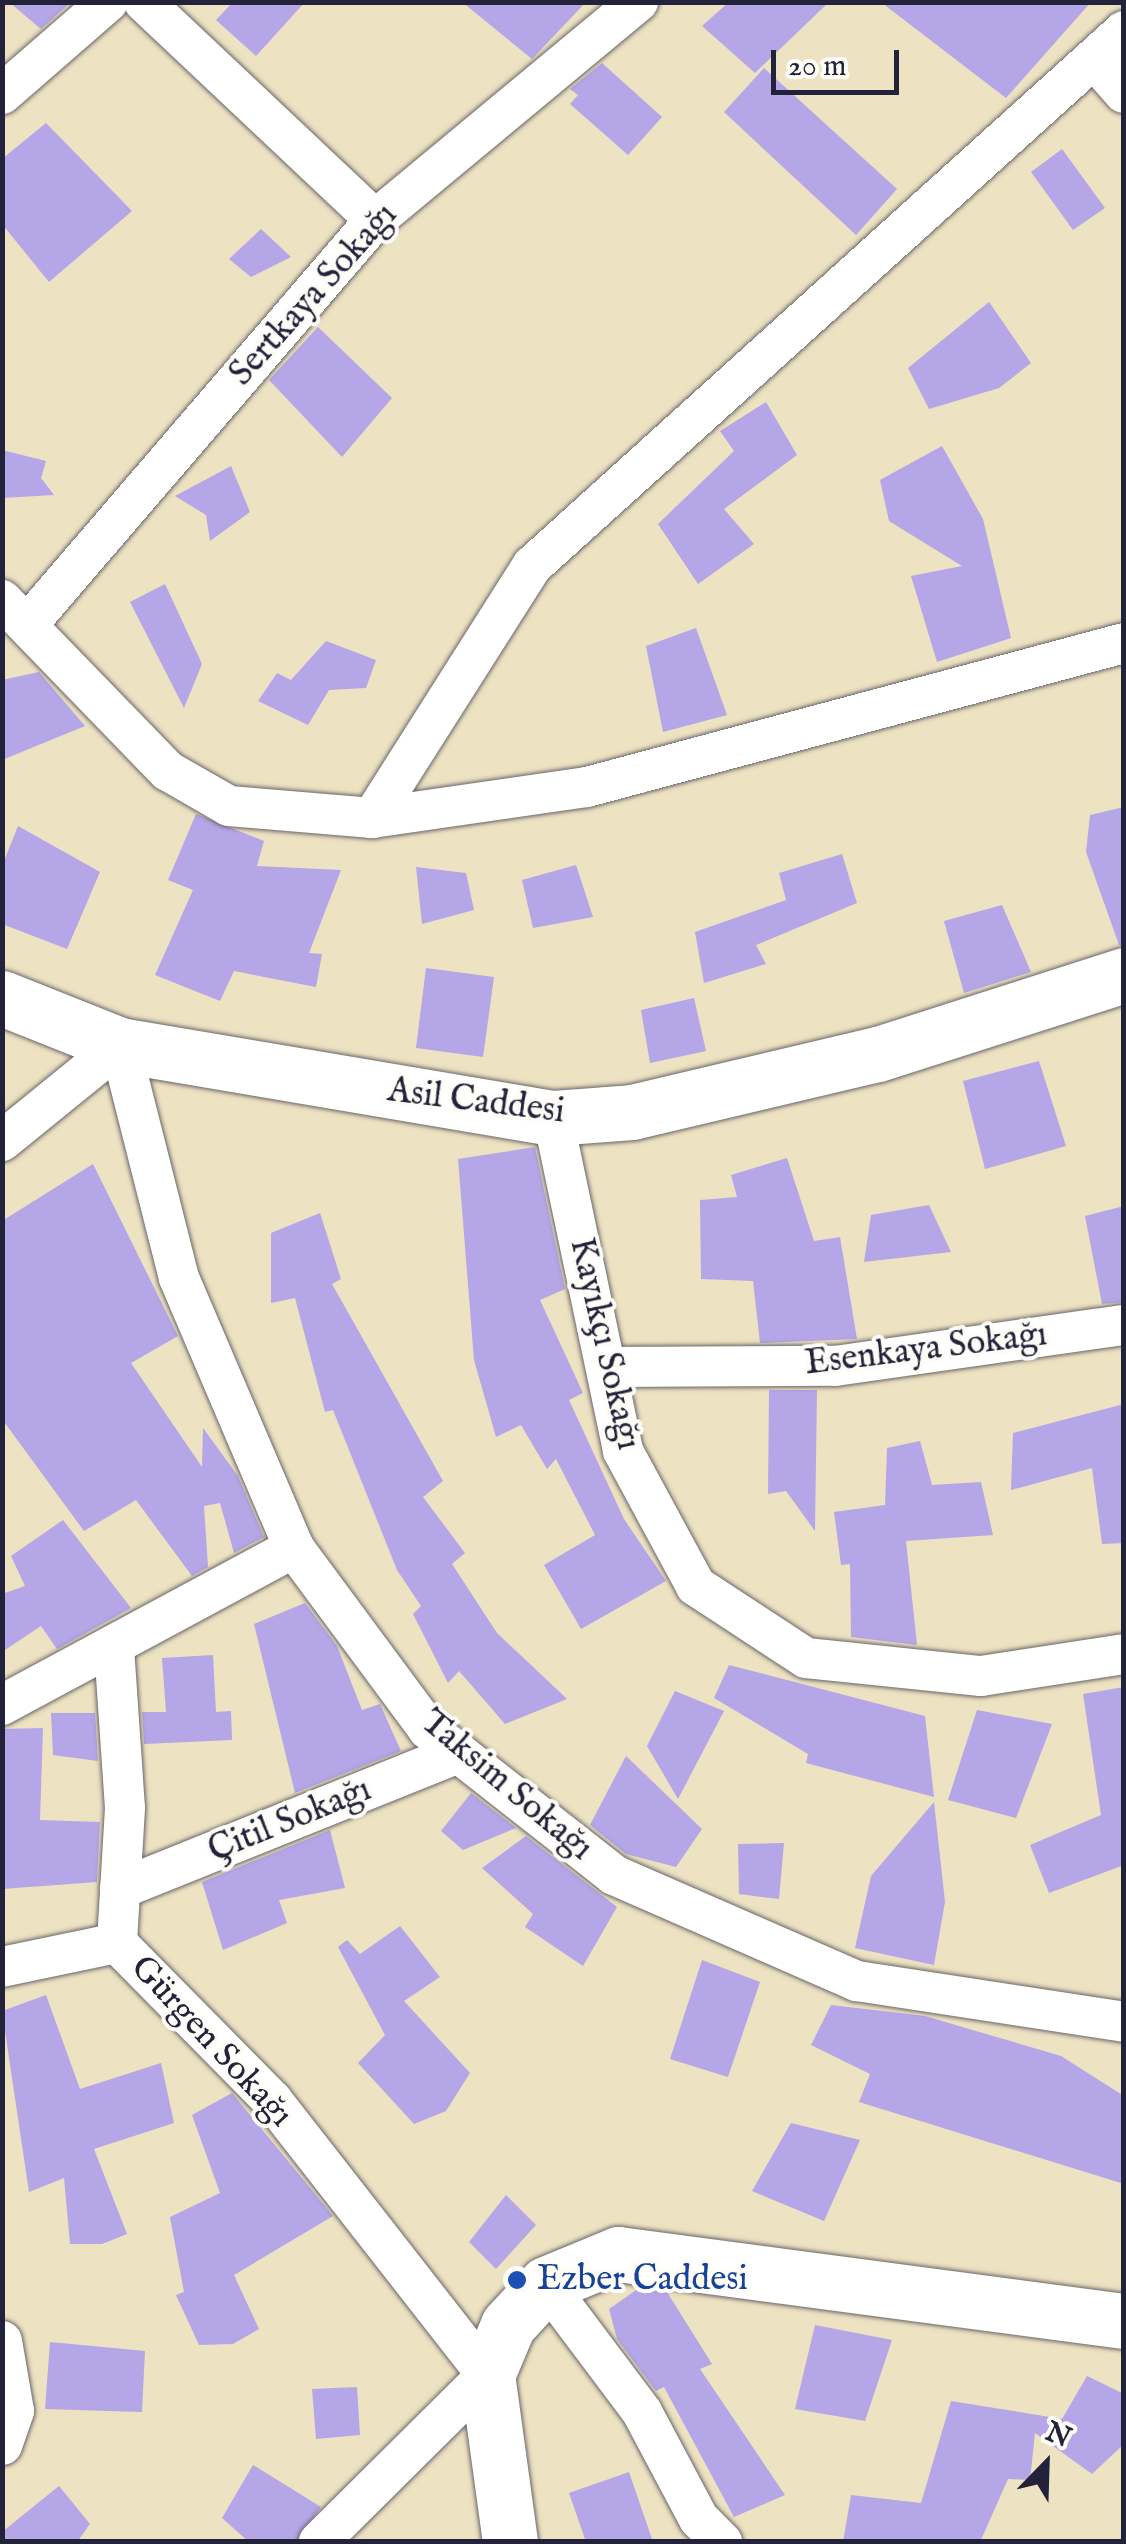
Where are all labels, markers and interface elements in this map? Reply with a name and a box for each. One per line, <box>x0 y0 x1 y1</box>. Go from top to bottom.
scale bar <box>776 30 904 92</box>
text: 20 m <box>788 48 847 86</box>
street label: Sertkaya Sokağı <box>221 195 407 395</box>
street label: Asil Caddesi <box>385 1070 567 1134</box>
street label: Kayıkçı Sokağı <box>559 1234 649 1454</box>
street label: Esenkaya Sokağı <box>803 1314 1049 1386</box>
street label: Taksim Sokağı <box>411 1702 601 1870</box>
street label: Çitil Sokağı <box>203 1769 377 1873</box>
street label: Gürgen Sokağı <box>121 1948 301 2136</box>
place label: Ezber Caddesi <box>537 2259 748 2301</box>
marker: Ezber Caddesi <box>506 2269 528 2291</box>
north arrow <box>996 2414 1096 2514</box>
text: N <box>1040 2415 1076 2457</box>

